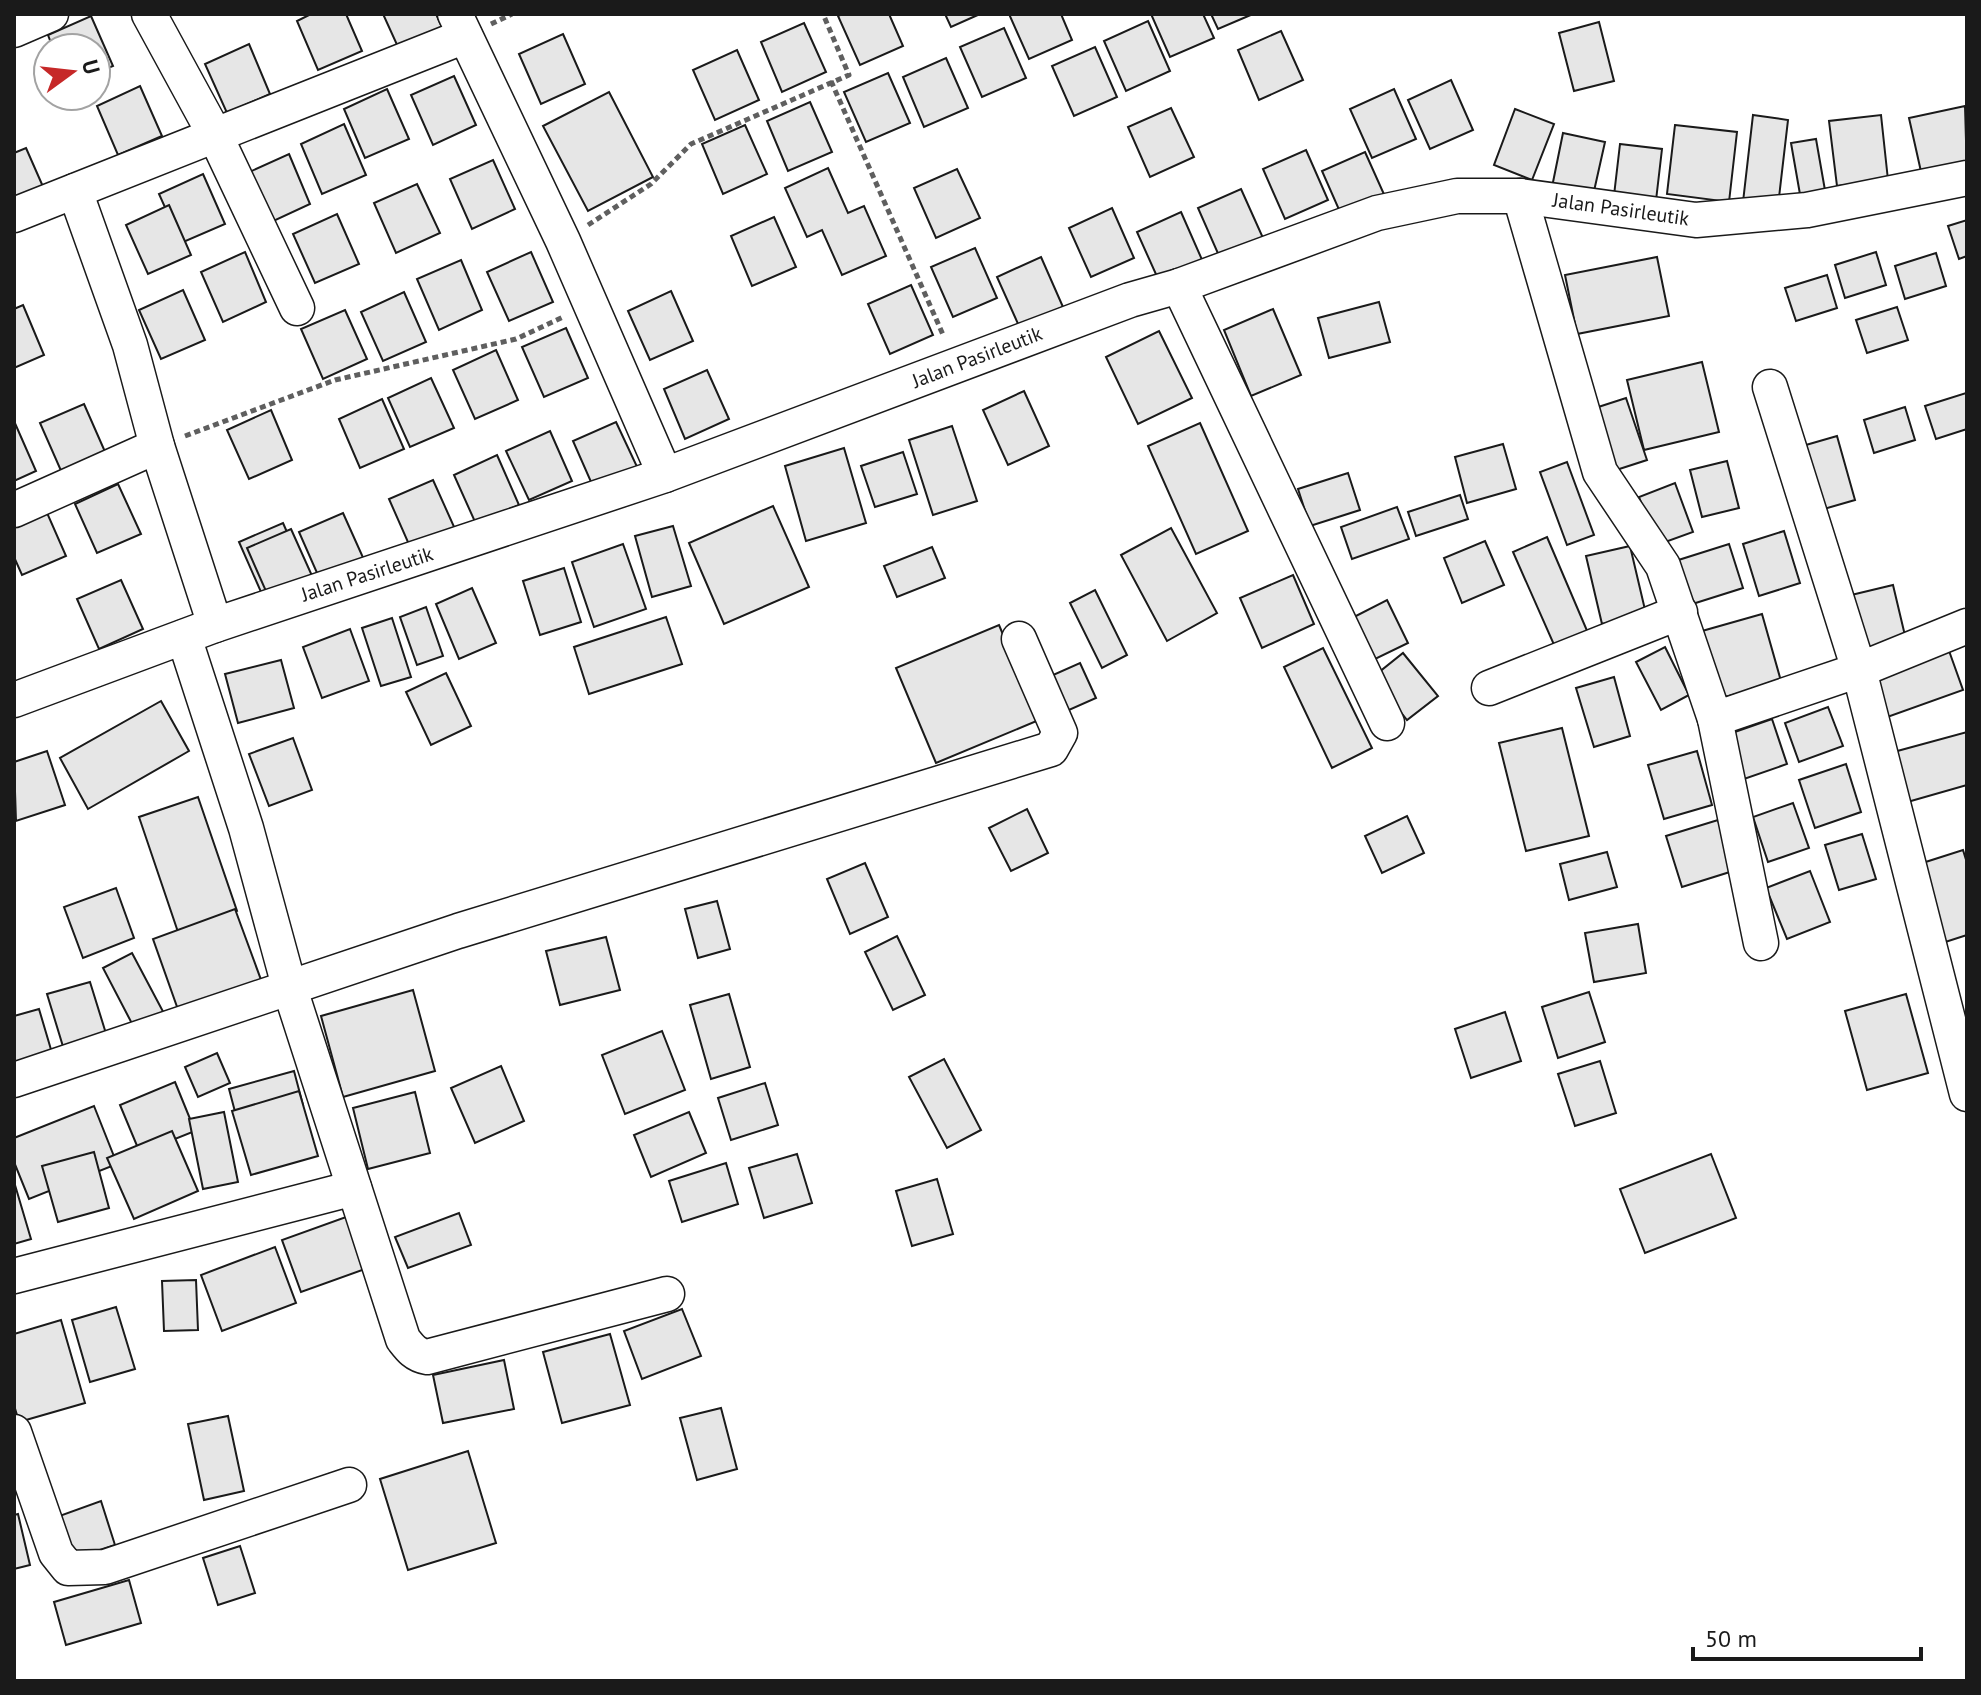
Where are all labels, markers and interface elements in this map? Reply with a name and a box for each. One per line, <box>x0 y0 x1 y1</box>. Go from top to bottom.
north arrow <box>32 32 112 112</box>
text: U <box>76 57 107 77</box>
street label: Jalan Pasirleutik <box>1550 186 1691 231</box>
street label: Jalan Pasirleutik <box>907 320 1046 394</box>
street label: Jalan Pasirleutik <box>297 540 437 608</box>
scale bar <box>1693 1611 1921 1661</box>
text: 50 m <box>1705 1623 1757 1654</box>

